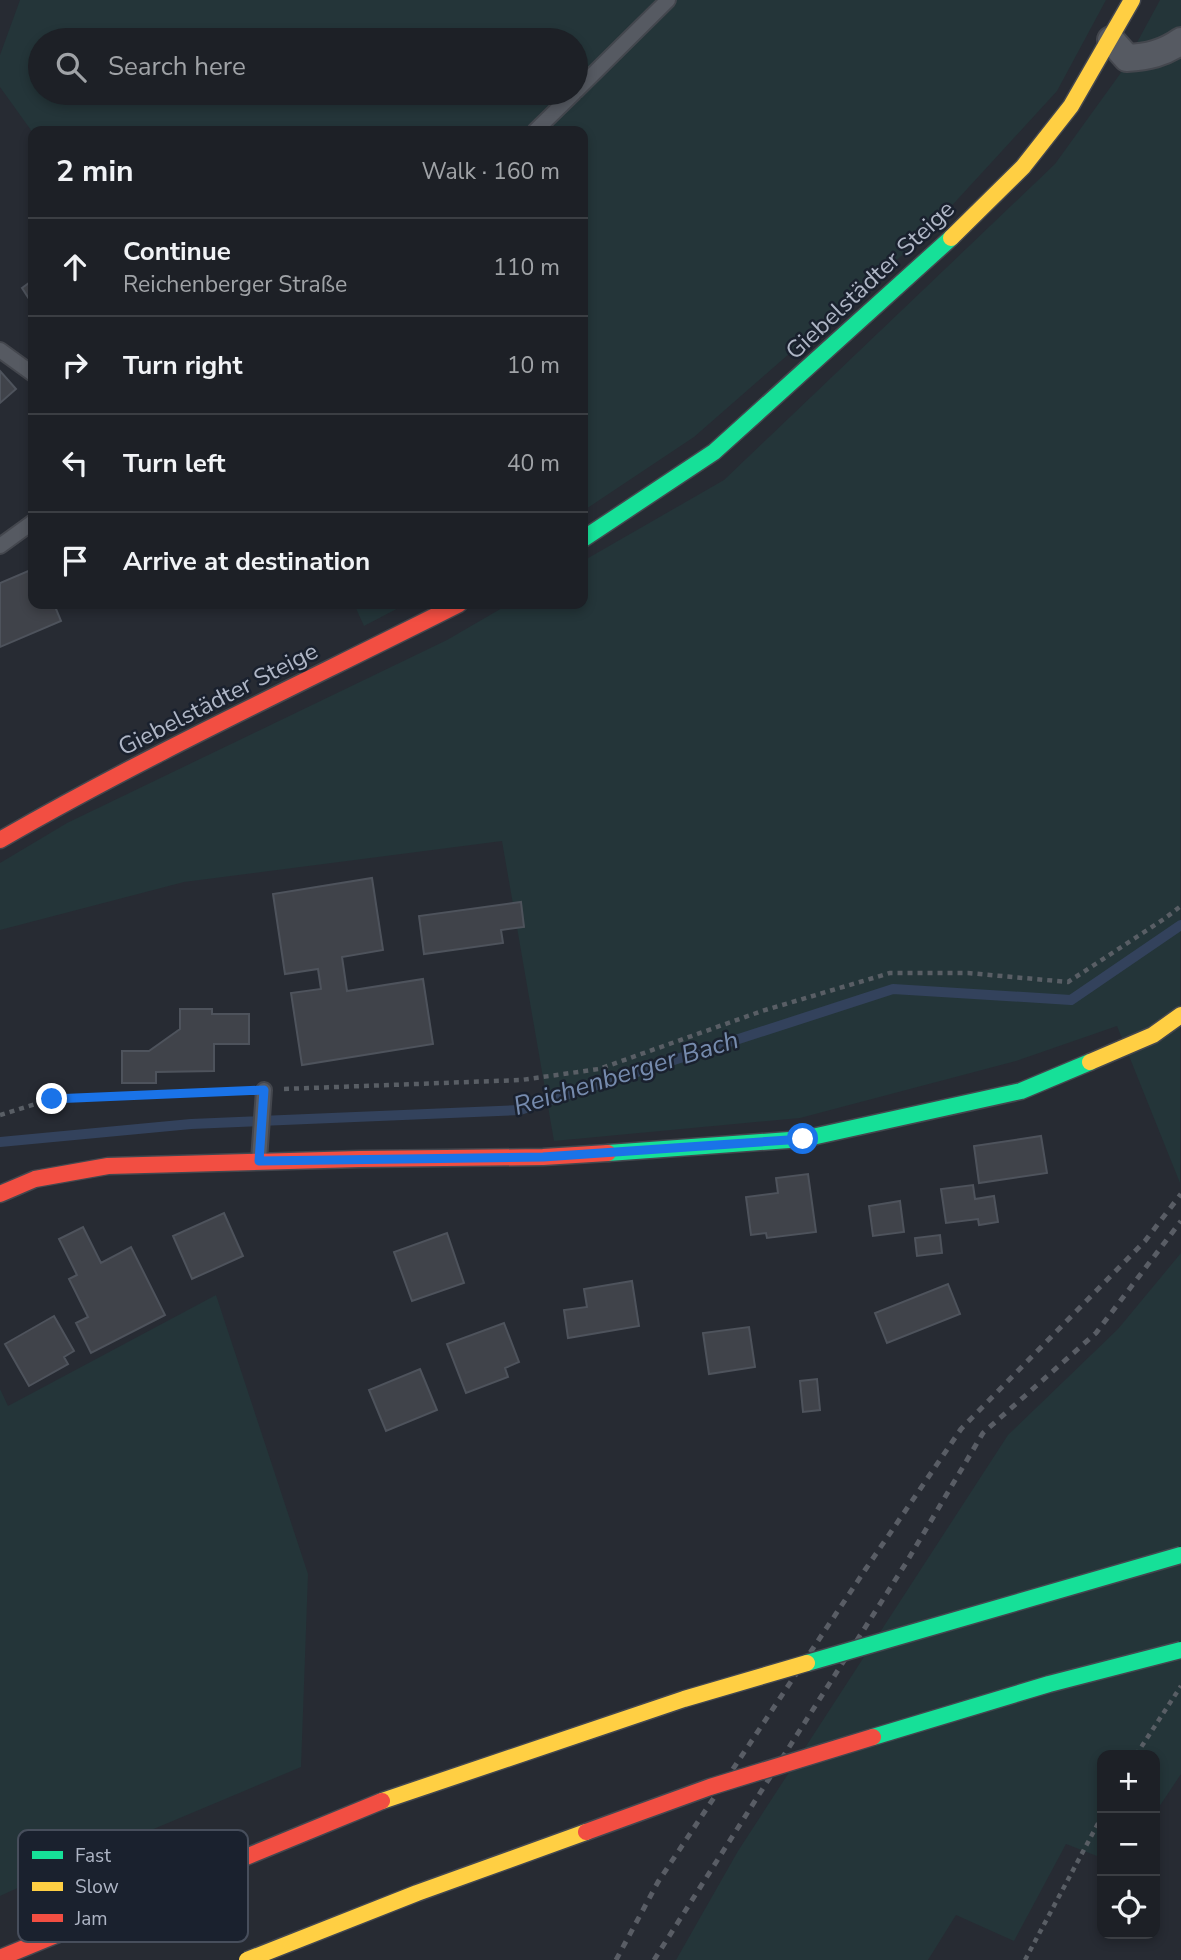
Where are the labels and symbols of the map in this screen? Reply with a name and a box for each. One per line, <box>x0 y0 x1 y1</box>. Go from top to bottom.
street label: Giebelstädter Steige <box>779 193 961 367</box>
street label: Giebelstädter Steige <box>113 635 323 763</box>
water label: Reichenberger Bach <box>509 1022 743 1124</box>
route end <box>36 1083 67 1114</box>
route start <box>787 1123 818 1154</box>
legend <box>18 1830 248 1942</box>
text: Fast <box>75 1843 111 1869</box>
text: Slow <box>75 1874 119 1900</box>
text: Jam <box>74 1906 108 1932</box>

